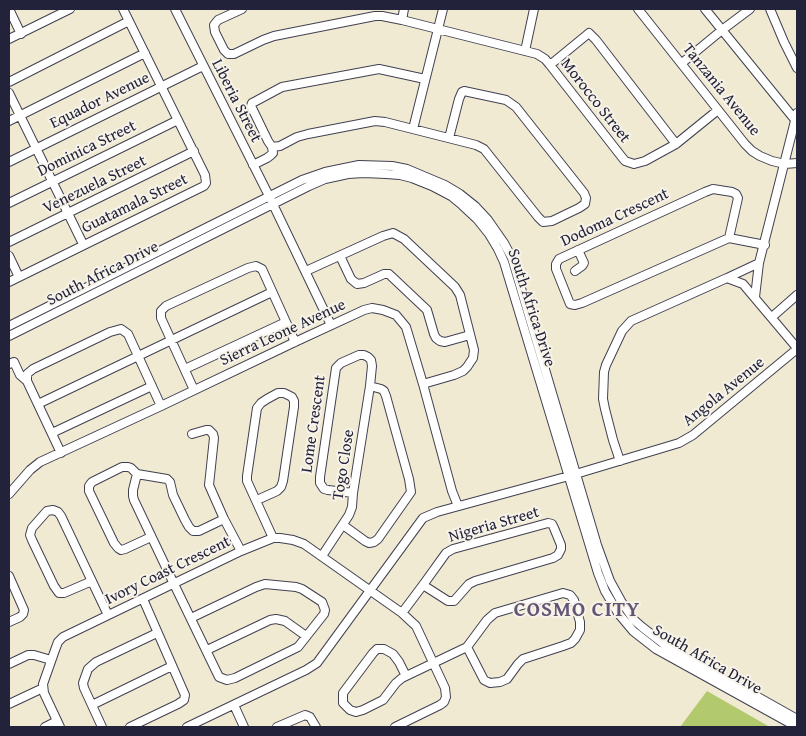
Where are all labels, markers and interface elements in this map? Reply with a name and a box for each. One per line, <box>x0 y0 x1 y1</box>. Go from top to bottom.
street label: Tanzania Avenue <box>678 40 764 140</box>
street label: Morocco Street <box>556 55 634 147</box>
street label: Liberia Street <box>207 56 265 146</box>
street label: Equador Avenue <box>47 69 153 133</box>
street label: Dominica Street <box>34 117 140 181</box>
street label: Venezuela Street <box>40 152 150 218</box>
street label: Guatamala Street <box>79 170 191 238</box>
street label: Dodoma Crescent <box>558 185 672 251</box>
street label: South Africa Drive <box>44 238 162 310</box>
street label: South Africa Drive <box>503 247 559 369</box>
street label: Sierra Leone Avenue <box>217 295 349 371</box>
street label: Angola Avenue <box>679 353 769 431</box>
street label: Lome Crescent <box>298 374 330 474</box>
street label: Togo Close <box>329 428 359 502</box>
street label: Nigeria Street <box>447 503 541 547</box>
street label: Ivory Coast Crescent <box>102 532 234 610</box>
district label: COSMO CITY <box>513 598 641 624</box>
street label: South Africa Drive <box>649 621 765 699</box>

